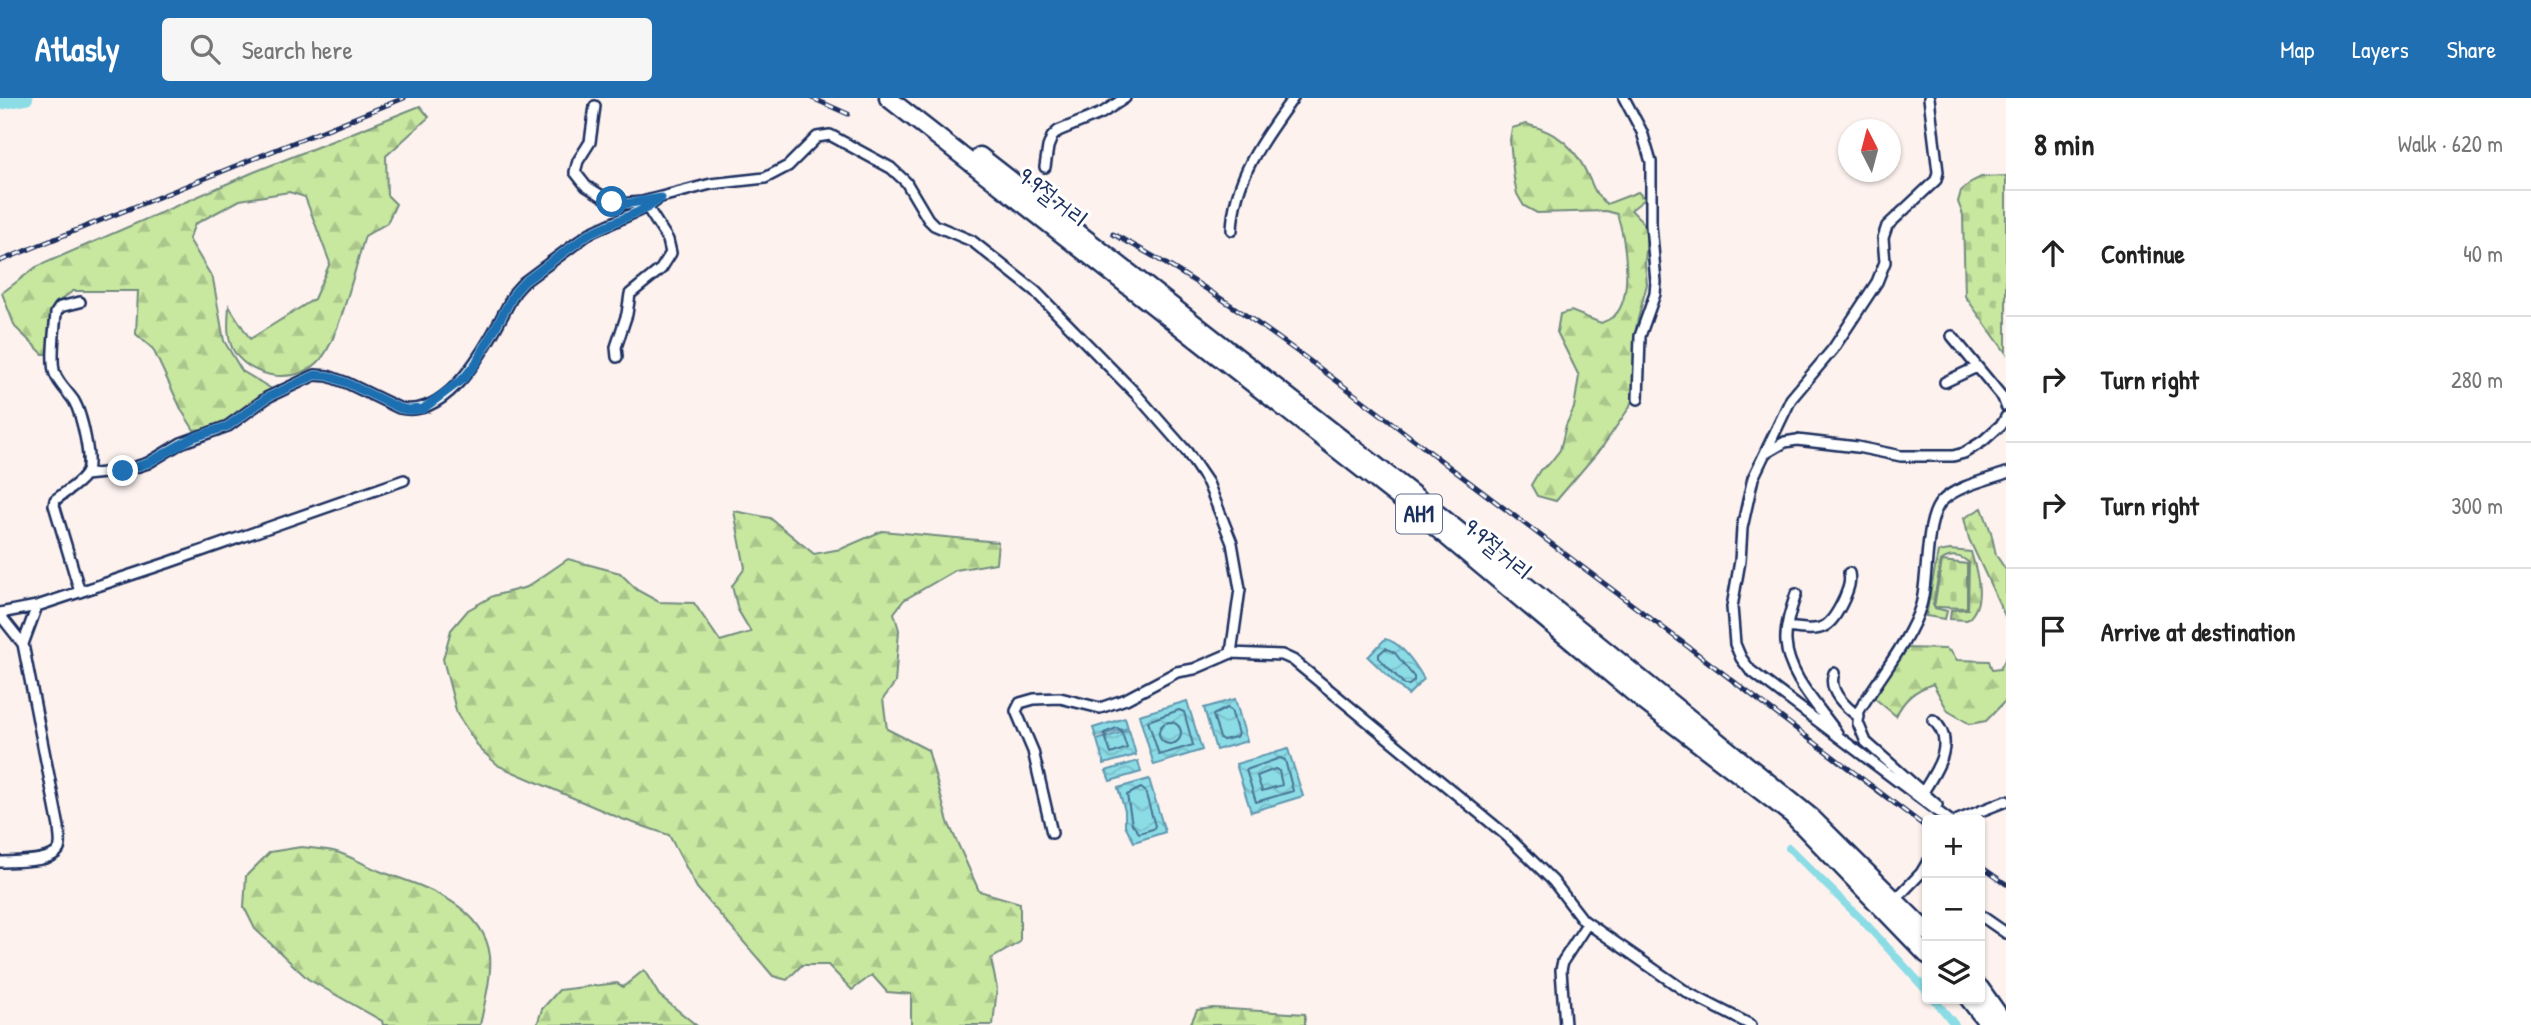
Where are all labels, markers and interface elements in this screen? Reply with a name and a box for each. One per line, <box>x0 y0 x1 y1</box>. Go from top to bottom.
search box <box>162 18 652 81</box>
text: Atlasly <box>35 27 120 71</box>
icon: search <box>186 30 224 68</box>
text: Search here <box>242 32 353 67</box>
text: Map <box>2280 33 2314 65</box>
text: Layers <box>2352 33 2409 65</box>
text: Share <box>2447 33 2496 65</box>
north arrow <box>1838 119 1901 182</box>
text: 8 min <box>2034 124 2095 164</box>
text: Walk · 620 m <box>2398 128 2503 159</box>
street label: 9·9절거리 <box>1012 160 1095 235</box>
route start <box>596 186 627 217</box>
icon: ahead <box>2034 234 2072 272</box>
text: Continue <box>2101 236 2185 271</box>
text: 40 m <box>2463 238 2503 269</box>
icon: right <box>2034 360 2072 398</box>
text: Turn right <box>2101 362 2199 397</box>
text: 280 m <box>2451 364 2503 395</box>
route end <box>107 455 138 486</box>
icon: right <box>2034 486 2072 524</box>
text: Turn right <box>2101 488 2199 523</box>
text: 300 m <box>2451 490 2503 521</box>
road number: AH1 <box>1396 494 1442 534</box>
street label: 9·9절거리 <box>1458 511 1540 587</box>
icon: arrive <box>2034 612 2072 650</box>
text: Arrive at destination <box>2101 614 2296 649</box>
map controls <box>1922 815 1985 1004</box>
button: + <box>1922 815 1985 878</box>
button: − <box>1922 878 1985 941</box>
button: layers <box>1922 941 1985 1004</box>

